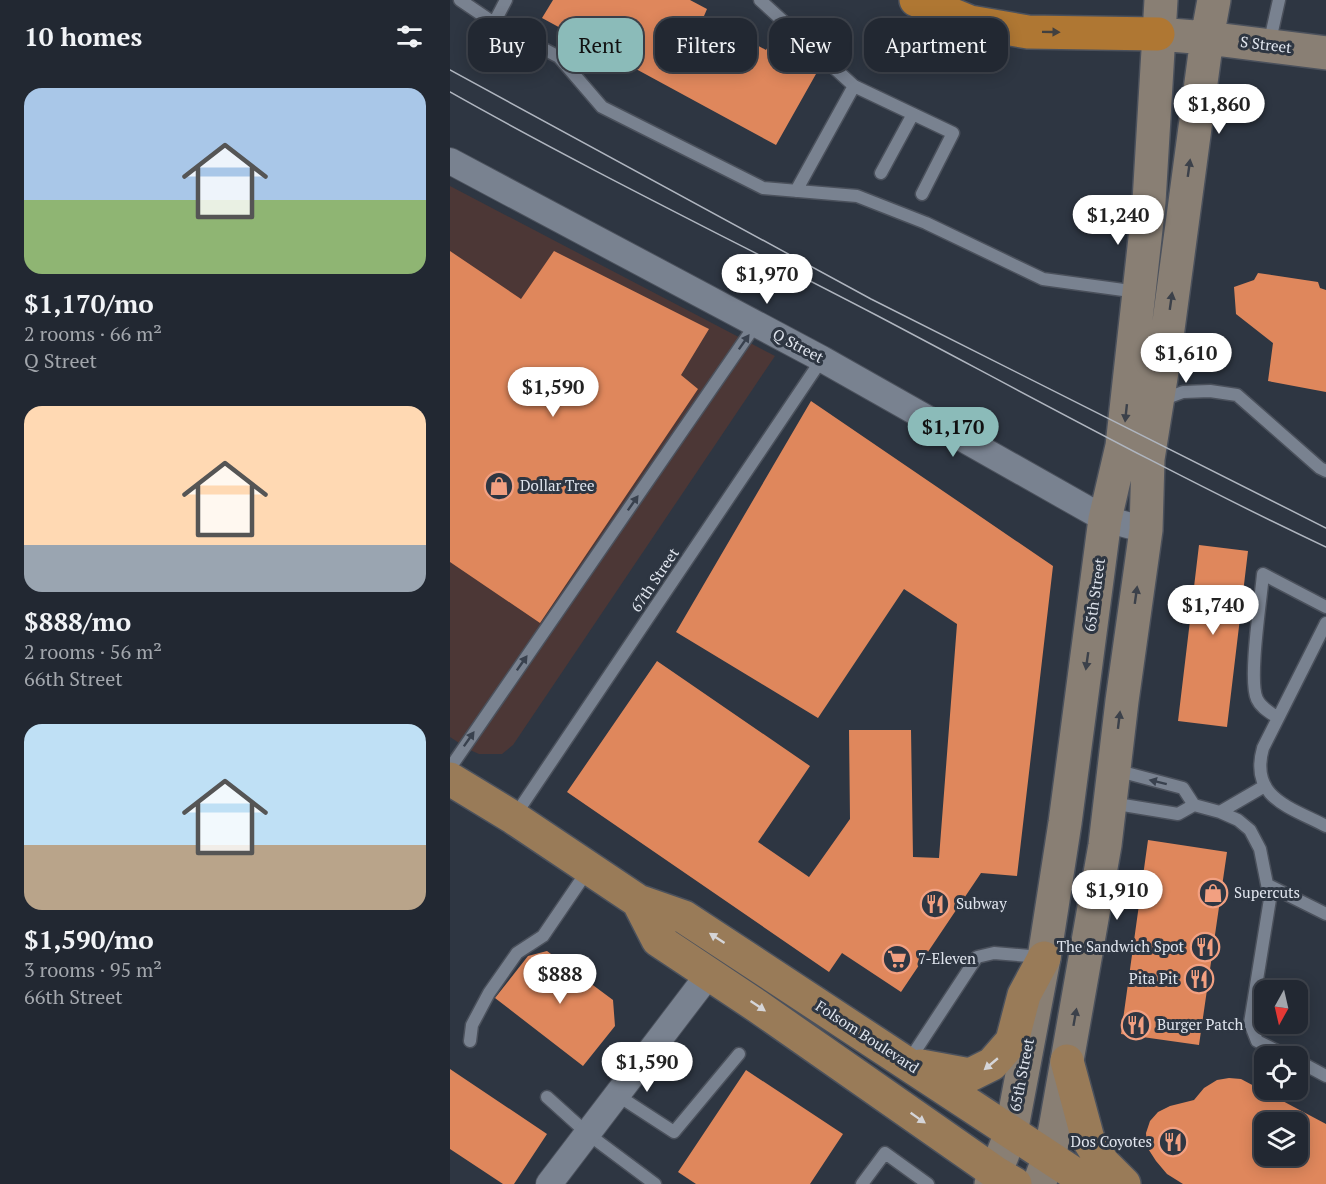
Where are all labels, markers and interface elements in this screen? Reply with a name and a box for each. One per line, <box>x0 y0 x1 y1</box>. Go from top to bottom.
chip: Buy <box>468 18 546 72</box>
chip: Rent <box>558 18 643 72</box>
chip: Filters <box>655 18 757 72</box>
chip: New <box>769 18 852 72</box>
chip: Apartment <box>864 18 1008 72</box>
text: 10 homes <box>24 19 142 53</box>
icon: filters <box>393 20 426 53</box>
one-way arrow <box>1041 27 1060 37</box>
street label: S Street <box>1239 31 1293 57</box>
pin: $1,860 <box>1170 84 1268 135</box>
text: $1,860 <box>1188 90 1250 117</box>
icon: home <box>171 127 279 235</box>
one-way arrow <box>1184 158 1194 177</box>
pin: $1,240 <box>1069 195 1167 246</box>
text: $1,240 <box>1087 201 1149 228</box>
pin: $1,970 <box>718 254 816 305</box>
text: $1,970 <box>736 260 798 287</box>
text: $1,170/mo <box>24 286 154 320</box>
one-way arrow <box>1167 291 1176 310</box>
text: 2 rooms · 66 m² <box>24 320 162 347</box>
street label: Q Street <box>770 323 828 367</box>
pin: $1,610 <box>1137 333 1235 384</box>
one-way arrow <box>738 335 750 351</box>
text: $1,610 <box>1155 339 1217 366</box>
text: Q Street <box>24 347 97 374</box>
pin: $1,590 <box>504 367 602 418</box>
text: $1,590 <box>522 373 584 400</box>
one-way arrow <box>1121 404 1130 423</box>
pin: $1,170 <box>904 407 1002 458</box>
text: $1,170 <box>922 413 984 440</box>
icon: home <box>171 445 279 553</box>
shop icon: Dollar Tree <box>483 470 515 502</box>
place label: Dollar Tree <box>520 475 595 495</box>
one-way arrow <box>627 495 639 511</box>
street label: 67th Street <box>625 543 683 615</box>
street label: 65th Street <box>1079 556 1109 633</box>
one-way arrow <box>1132 585 1141 604</box>
pin: $1,740 <box>1164 585 1262 636</box>
text: $1,740 <box>1182 591 1244 618</box>
text: $888/mo <box>24 604 131 638</box>
text: 2 rooms · 56 m² <box>24 638 162 665</box>
one-way arrow <box>1082 651 1091 670</box>
one-way arrow <box>516 656 528 672</box>
text: 66th Street <box>24 665 123 692</box>
one-way arrow <box>1115 711 1124 730</box>
one-way arrow <box>463 732 475 748</box>
icon: home <box>171 763 279 871</box>
one-way arrow <box>1149 777 1167 786</box>
pin: $1,910 <box>1068 870 1166 921</box>
text: $1,910 <box>1086 876 1148 903</box>
shop icon: Supercuts <box>1197 877 1229 909</box>
place label: Supercuts <box>1234 882 1300 902</box>
restaurant icon: Subway <box>919 888 951 920</box>
place label: Subway <box>956 893 1007 913</box>
text: $1,590/mo <box>24 922 154 956</box>
restaurant icon: The Sandwich Spot <box>1189 931 1221 963</box>
one-way arrow <box>709 933 725 944</box>
place label: The Sandwich Spot <box>1057 936 1184 956</box>
supermarket icon: 7-Eleven <box>881 943 913 975</box>
place label: 7-Eleven <box>918 948 976 968</box>
pin: $888 <box>524 954 596 1005</box>
text: 3 rooms · 95 m² <box>24 956 162 983</box>
text: $888 <box>537 960 583 987</box>
restaurant icon: Pita Pit <box>1183 963 1215 995</box>
place label: Pita Pit <box>1129 968 1178 988</box>
north arrow <box>1254 980 1308 1034</box>
map controls <box>1254 980 1308 1166</box>
text: 66th Street <box>24 983 123 1010</box>
street label: Folsom Boulevard <box>812 995 923 1077</box>
one-way arrow <box>749 1000 765 1012</box>
one-way arrow <box>1071 1007 1080 1026</box>
restaurant icon: Burger Patch <box>1120 1009 1152 1041</box>
place label: Burger Patch <box>1157 1014 1243 1034</box>
street label: 65th Street <box>1004 1036 1038 1113</box>
pin: $1,590 <box>598 1042 696 1093</box>
button: locate <box>1254 1046 1308 1100</box>
text: $1,590 <box>616 1048 678 1075</box>
one-way arrow <box>983 1057 998 1070</box>
one-way arrow <box>909 1112 925 1124</box>
button: layers <box>1254 1112 1308 1166</box>
restaurant icon: Dos Coyotes <box>1157 1126 1189 1158</box>
place label: Dos Coyotes <box>1071 1131 1152 1151</box>

